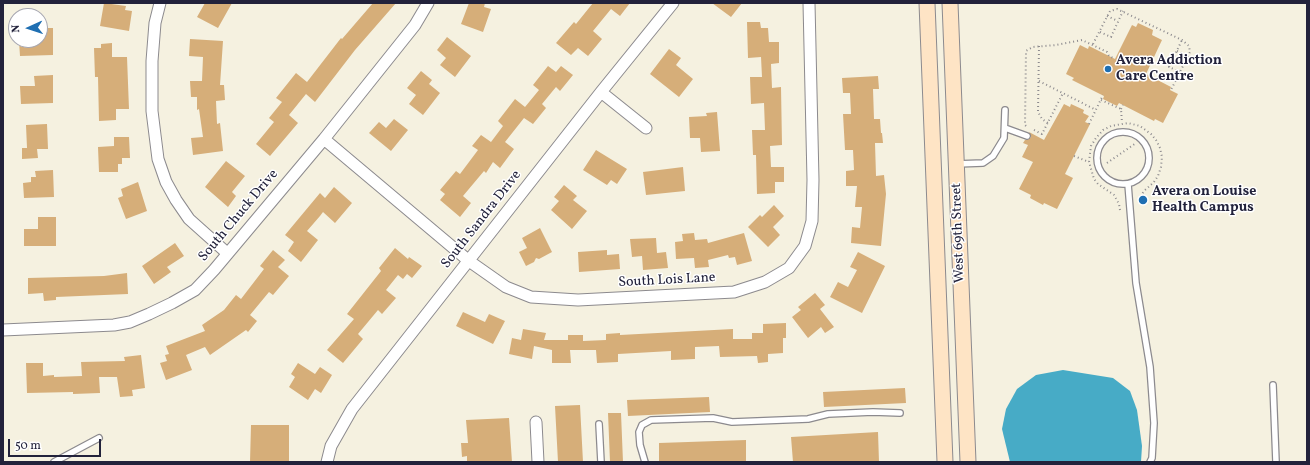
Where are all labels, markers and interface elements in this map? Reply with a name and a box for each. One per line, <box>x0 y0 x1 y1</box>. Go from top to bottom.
north arrow <box>8 8 48 48</box>
text: N <box>9 24 24 33</box>
place label: Avera Addiction Care Centre <box>1116 53 1222 86</box>
marker: Avera Addiction Care Centre <box>1103 64 1113 74</box>
street label: South Chuck Drive <box>196 167 282 265</box>
street label: South Sandra Drive <box>438 168 526 272</box>
street label: West 69th Street <box>949 183 969 283</box>
place label: Avera on Louise Health Campus <box>1152 184 1256 216</box>
marker: Avera on Louise Health Campus <box>1137 194 1149 206</box>
street label: South Lois Lane <box>618 270 716 292</box>
scale bar <box>10 431 103 457</box>
text: 50 m <box>15 438 41 454</box>

